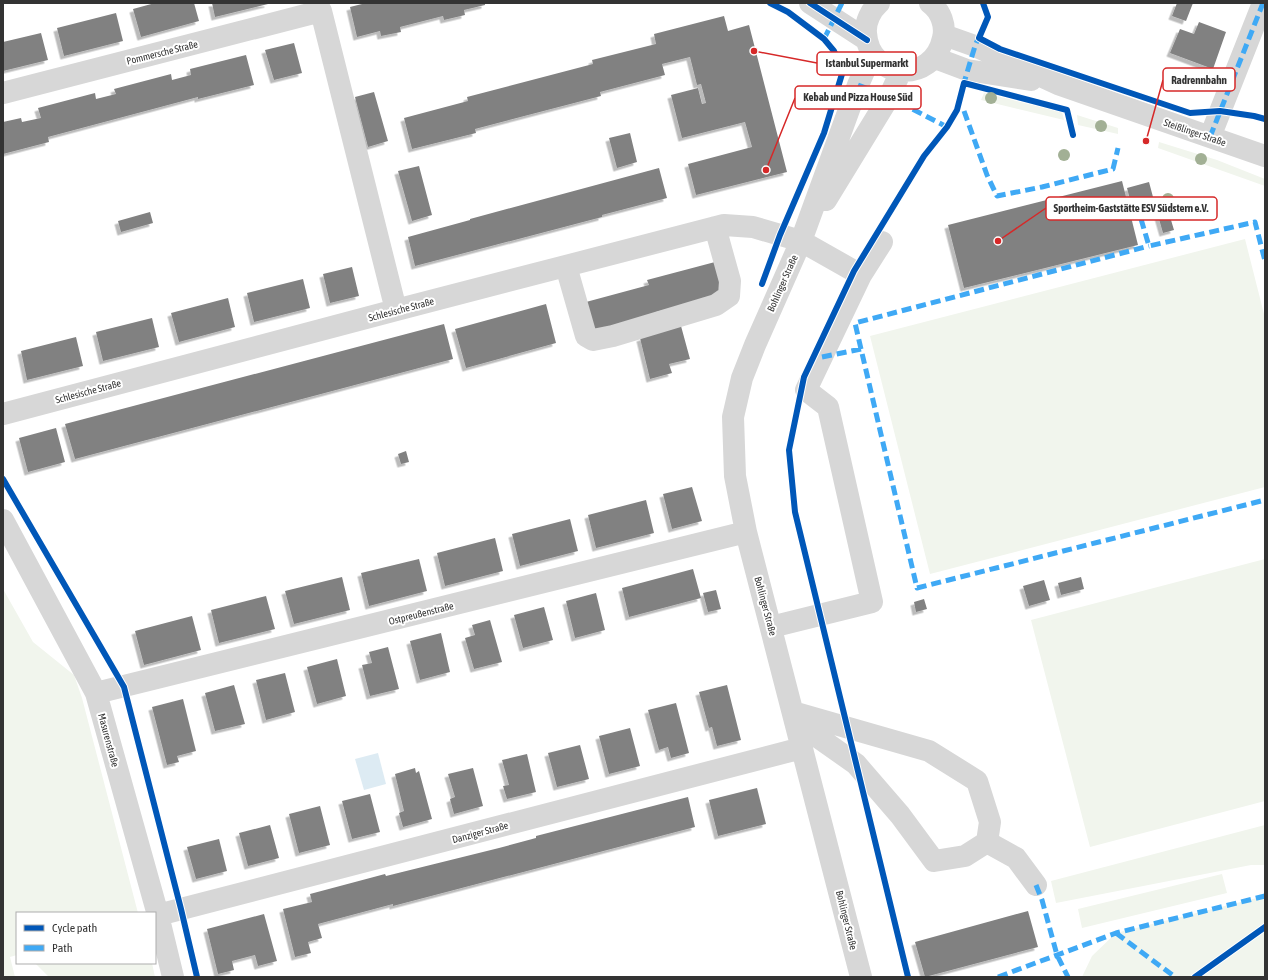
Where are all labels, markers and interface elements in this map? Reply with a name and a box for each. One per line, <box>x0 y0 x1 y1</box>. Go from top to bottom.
street label: Pommersche Straße <box>125 38 199 67</box>
callout: Istanbul Supermarkt <box>817 52 916 75</box>
text: Istanbul Supermarkt <box>826 57 909 69</box>
callout: Radrennbahn <box>1163 68 1235 91</box>
text: Radrennbahn <box>1171 74 1227 86</box>
callout: Kebab und Pizza House Süd <box>795 86 921 109</box>
text: Kebab und Pizza House Süd <box>803 91 913 103</box>
street label: Steißlinger Straße <box>1162 117 1228 148</box>
callout: Sportheim-Gaststätte ESV Südstern e.V. <box>1046 197 1217 220</box>
text: Sportheim-Gaststätte ESV Südstern e.V. <box>1054 202 1209 214</box>
street label: Bohlinger Straße <box>765 253 800 313</box>
street label: Schlesische Straße <box>367 295 436 324</box>
street label: Schlesische Straße <box>54 377 123 406</box>
street label: Bohlinger Straße <box>752 575 779 637</box>
street label: Ostpreußenstraße <box>388 600 455 627</box>
street label: Masurenstraße <box>96 712 121 769</box>
street label: Danziger Straße <box>451 820 510 845</box>
street label: Bohlinger Straße <box>834 889 859 951</box>
legend <box>16 912 156 964</box>
text: Cycle path <box>52 921 97 935</box>
text: Path <box>52 941 73 955</box>

